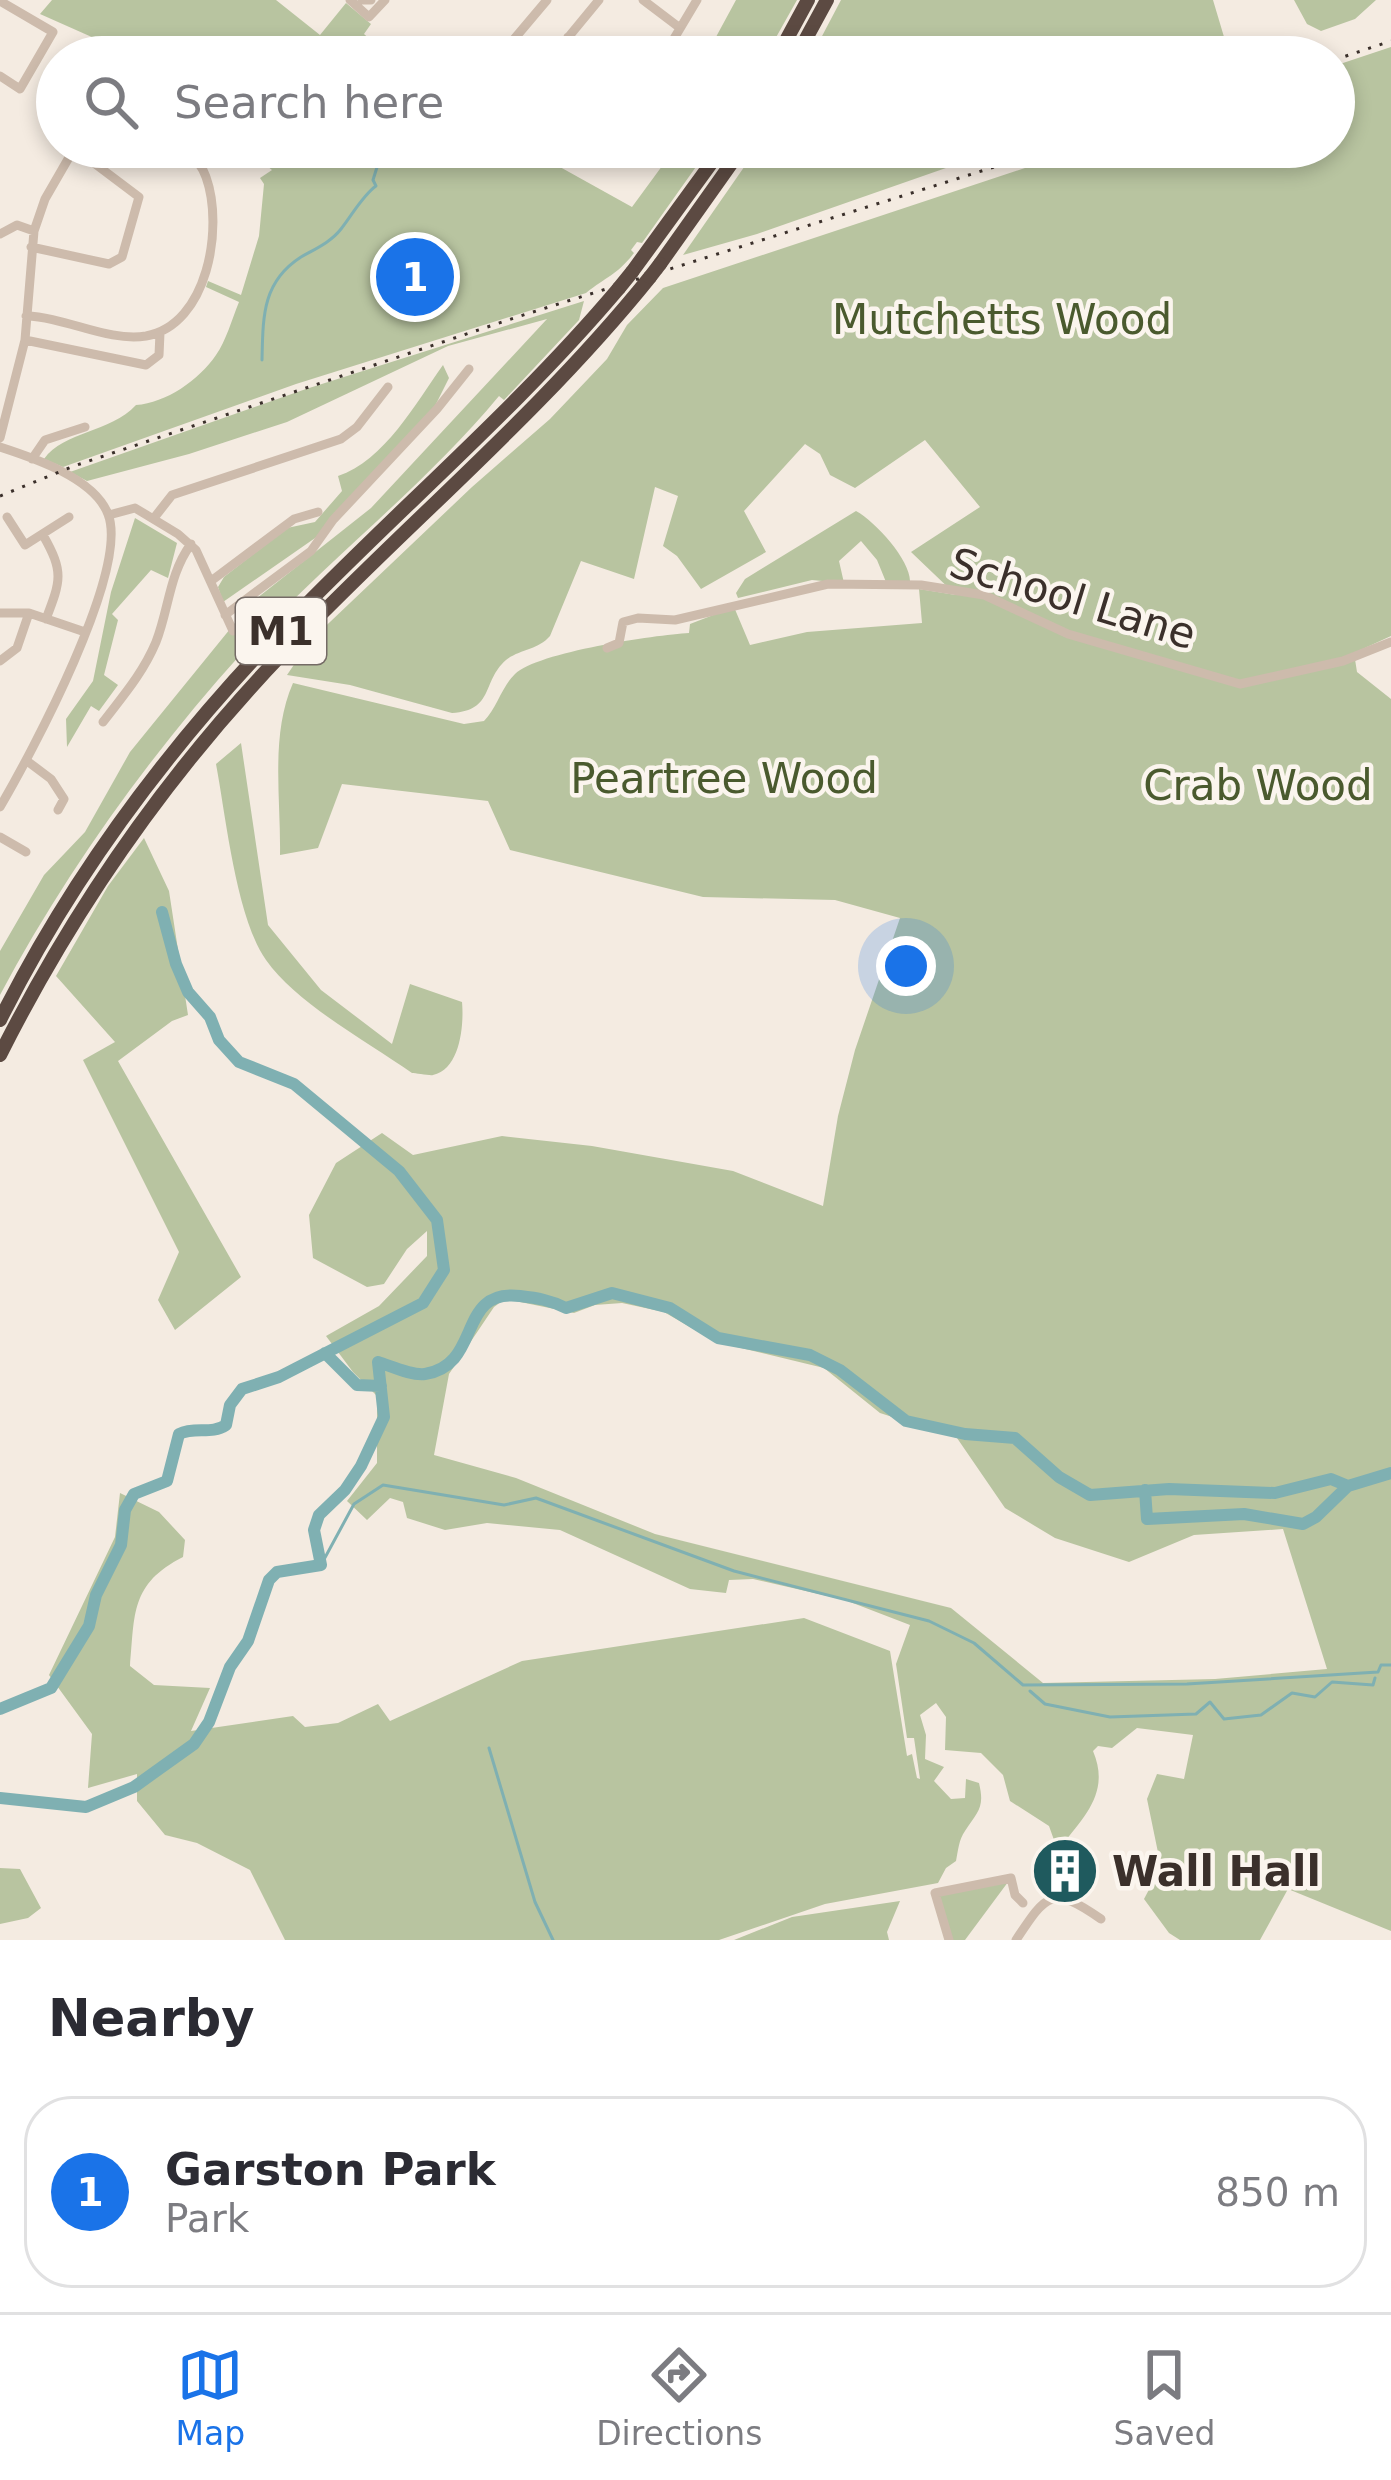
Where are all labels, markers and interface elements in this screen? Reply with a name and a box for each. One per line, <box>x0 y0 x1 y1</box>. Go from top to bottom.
search box <box>36 36 1355 168</box>
icon: search <box>78 69 144 135</box>
text: Search here <box>174 76 444 129</box>
pin: 1 <box>376 232 454 322</box>
park label: Mutchetts Wood <box>832 295 1172 344</box>
street label: School Lane <box>944 538 1202 659</box>
road number: M1 <box>236 598 326 664</box>
park label: Peartree Wood <box>570 754 878 803</box>
park label: Crab Wood <box>1143 761 1373 810</box>
your location <box>876 936 936 996</box>
building icon: Wall Hall <box>1030 1836 1100 1906</box>
place label: Wall Hall <box>1112 1847 1321 1896</box>
text: Nearby <box>48 1989 255 2048</box>
text: Garston Park <box>165 2143 496 2196</box>
text: 1 <box>76 2170 104 2215</box>
text: 850 m <box>1215 2170 1340 2215</box>
text: Park <box>165 2196 249 2241</box>
tab: Map <box>176 2342 245 2453</box>
tab: Directions <box>596 2342 762 2453</box>
tab: Saved <box>1114 2342 1215 2453</box>

